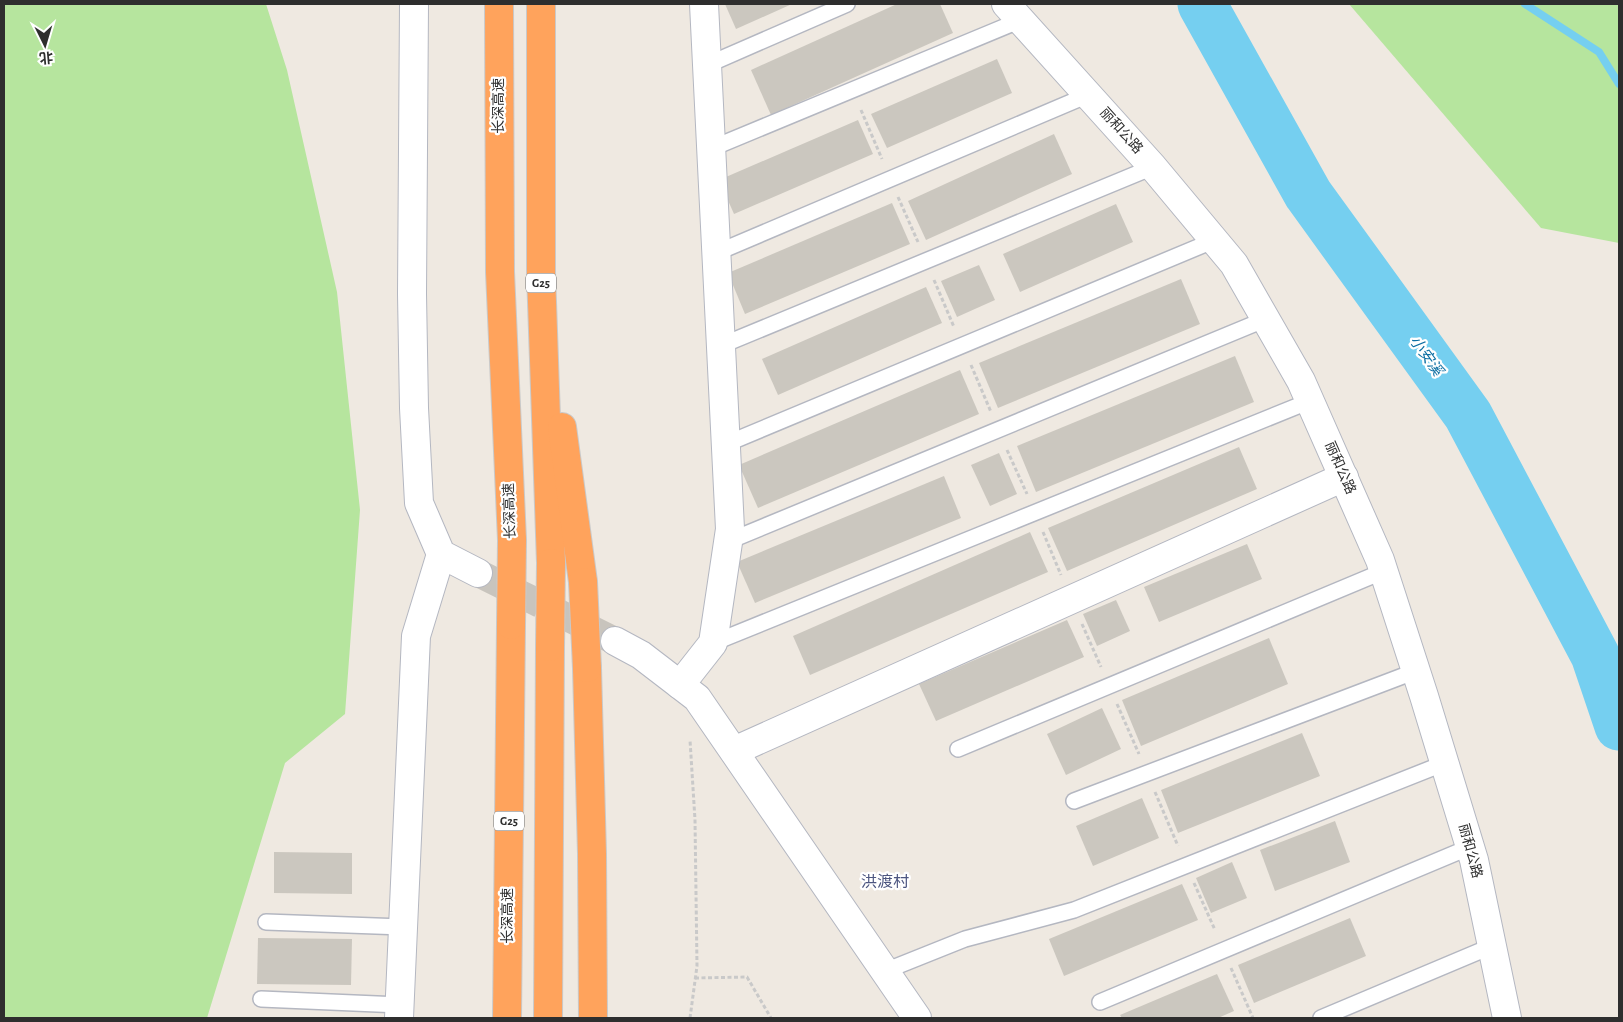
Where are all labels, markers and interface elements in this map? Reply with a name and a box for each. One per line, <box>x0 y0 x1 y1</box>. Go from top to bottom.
north arrow <box>20 20 70 70</box>
text: 北 <box>38 49 54 66</box>
street label: 长深高速 <box>491 78 506 134</box>
street label: 丽和公路 <box>1097 105 1146 156</box>
road number: G25 <box>526 274 556 292</box>
water label: 小安溪 <box>1407 333 1447 380</box>
street label: 丽和公路 <box>1322 439 1359 496</box>
street label: 长深高速 <box>501 483 518 539</box>
road number: G25 <box>494 811 524 830</box>
street label: 丽和公路 <box>1456 822 1485 880</box>
district label: 洪渡村 <box>861 873 909 890</box>
street label: 长深高速 <box>500 888 515 944</box>

